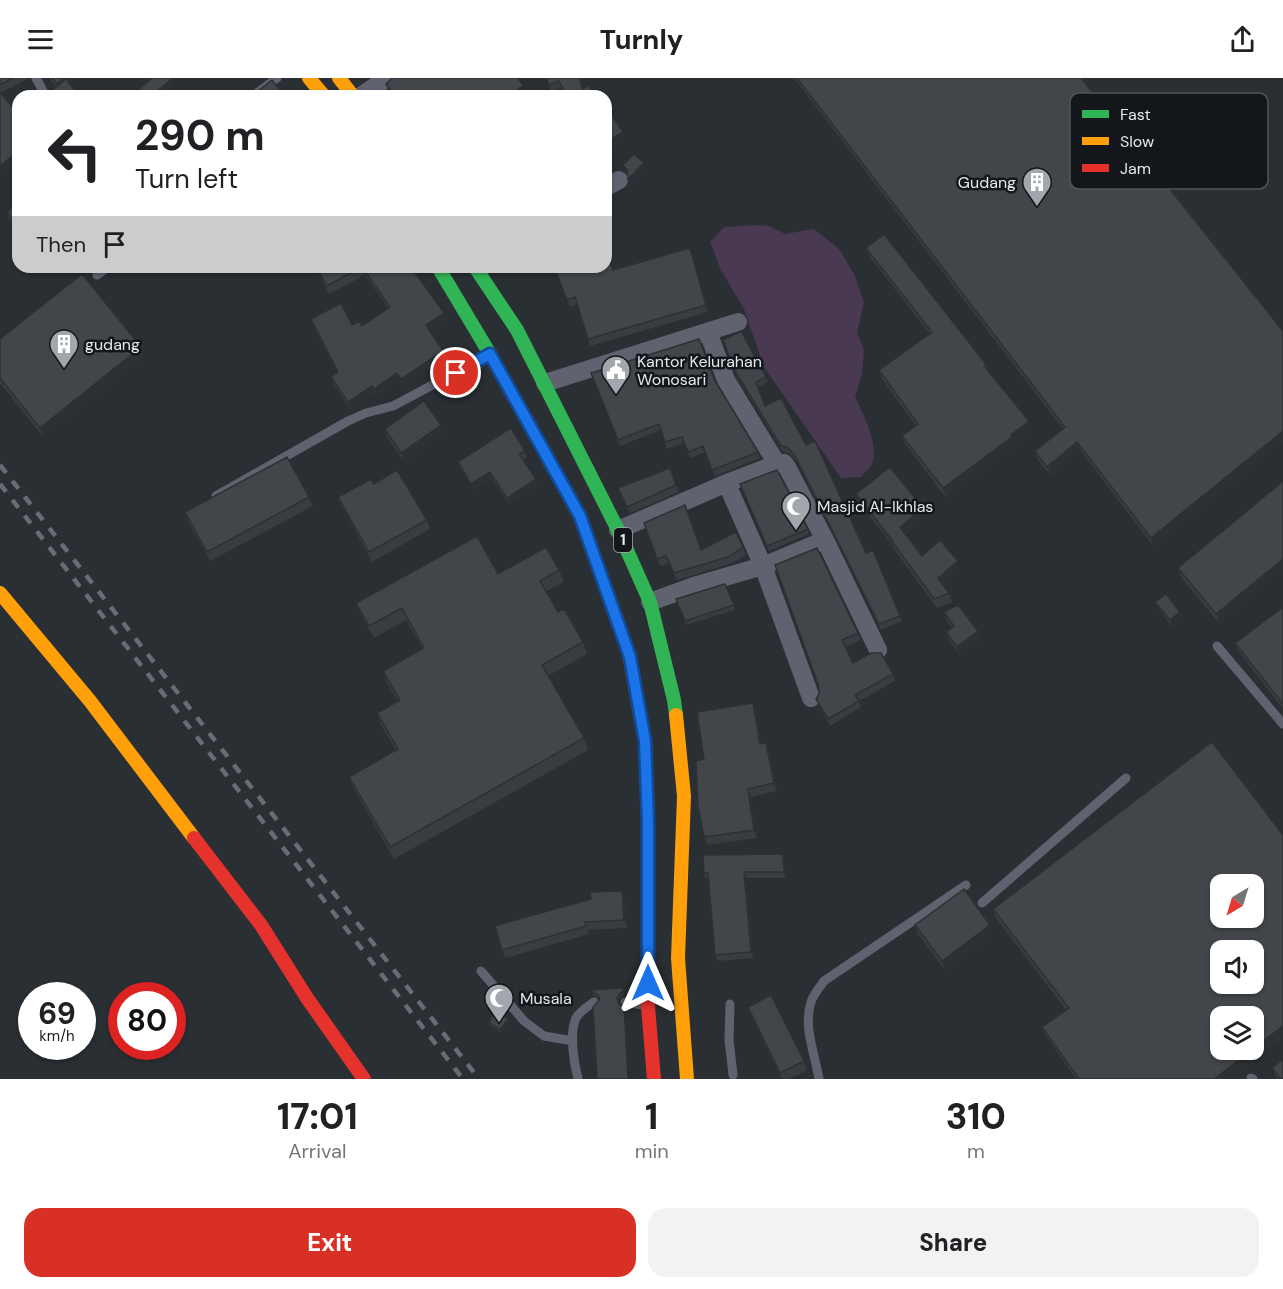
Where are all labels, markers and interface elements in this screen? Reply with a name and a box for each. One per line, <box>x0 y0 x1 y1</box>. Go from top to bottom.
text: Turnly <box>600 22 683 57</box>
icon: menu <box>24 23 57 56</box>
icon: share <box>1226 23 1259 56</box>
legend <box>1070 93 1268 189</box>
text: Fast <box>1120 104 1151 125</box>
text: 290 m <box>135 108 265 163</box>
icon: left <box>36 114 114 192</box>
text: Slow <box>1120 131 1154 152</box>
text: Jam <box>1120 158 1151 179</box>
text: Turn left <box>135 161 238 196</box>
building icon: Gudang <box>1021 166 1053 208</box>
place label: Gudang <box>958 172 1016 193</box>
icon: arrive <box>98 228 131 261</box>
text: Then <box>36 230 86 259</box>
building icon: gudang <box>48 328 80 370</box>
place label: gudang <box>85 334 140 355</box>
pin <box>430 347 481 398</box>
place label: Kantor Kelurahan Wonosari <box>637 351 762 390</box>
public building icon: Kantor Kelurahan Wonosari <box>600 354 632 396</box>
icon: arrive <box>439 356 472 389</box>
mosque icon: Masjid Al-Ikhlas <box>780 490 812 532</box>
place label: Masjid Al-Ikhlas <box>817 496 933 517</box>
road number: 1 <box>614 528 632 552</box>
north arrow <box>1210 874 1264 928</box>
map controls <box>1210 874 1264 1060</box>
button: sound <box>1210 940 1264 994</box>
position arrow <box>616 951 680 1015</box>
speed limit sign: 80 <box>108 982 186 1060</box>
mosque icon: Musala <box>483 982 515 1024</box>
place label: Musala <box>520 988 572 1009</box>
text: 69 <box>38 994 76 1033</box>
button: layers <box>1210 1006 1264 1060</box>
text: km/h <box>39 1026 75 1046</box>
text: 17:01 <box>277 1093 358 1140</box>
text: 1 <box>645 1093 658 1140</box>
text: 310 <box>946 1093 1006 1140</box>
text: Arrival <box>288 1138 346 1164</box>
text: min <box>635 1138 669 1164</box>
text: m <box>967 1138 985 1164</box>
button: Exit <box>24 1208 636 1277</box>
button: Share <box>648 1208 1259 1277</box>

